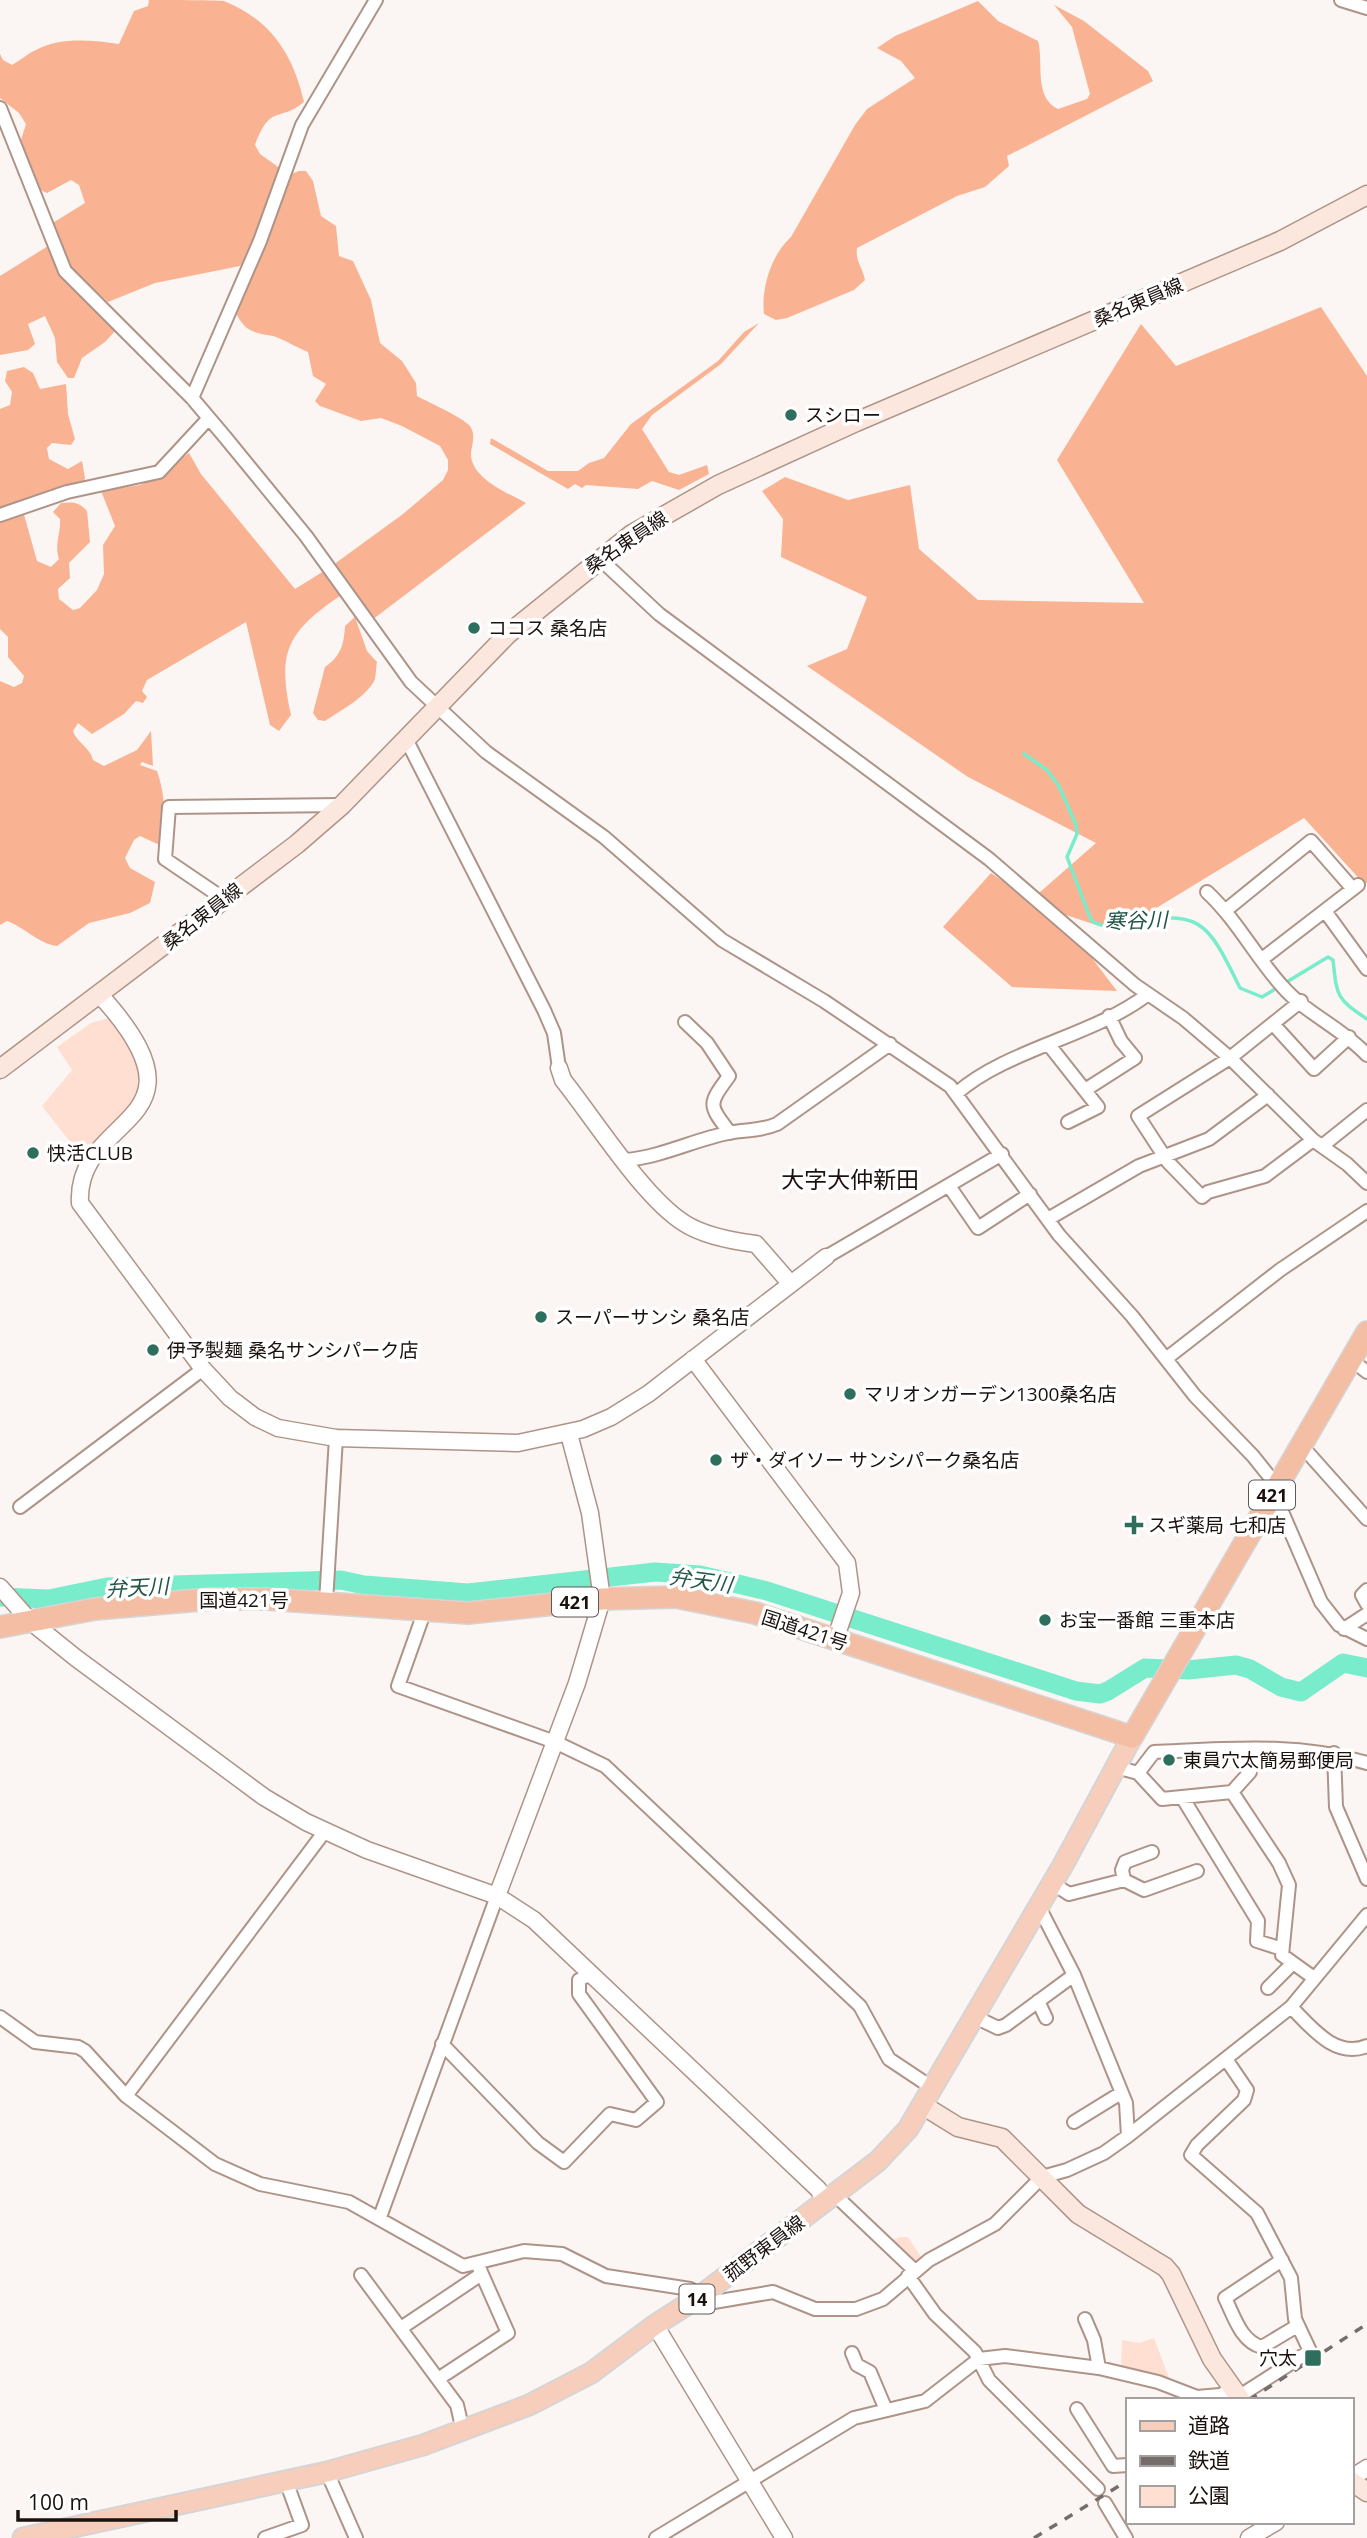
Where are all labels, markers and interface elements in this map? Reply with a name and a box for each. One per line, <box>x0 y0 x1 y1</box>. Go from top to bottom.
street label: 桑名東員線 <box>1089 271 1187 333</box>
place label: スシロー <box>805 402 881 428</box>
marker: スシロー <box>783 407 799 423</box>
street label: 桑名東員線 <box>579 505 673 579</box>
place label: ココス 桑名店 <box>488 615 607 641</box>
marker: ココス 桑名店 <box>466 620 482 636</box>
street label: 桑名東員線 <box>157 877 247 955</box>
water label: 寒谷川 <box>1104 905 1170 935</box>
place label: 快活CLUB <box>47 1140 133 1166</box>
marker: 快活CLUB <box>25 1145 41 1161</box>
district label: 大字大仲新田 <box>781 1163 919 1195</box>
place label: スーパーサンシ 桑名店 <box>555 1304 749 1330</box>
marker: スーパーサンシ 桑名店 <box>533 1309 549 1325</box>
place label: 伊予製麺 桑名サンシパーク店 <box>167 1337 418 1363</box>
marker: 伊予製麺 桑名サンシパーク店 <box>145 1342 161 1358</box>
place label: マリオンガーデン1300桑名店 <box>864 1381 1116 1407</box>
marker: マリオンガーデン1300桑名店 <box>842 1386 858 1402</box>
place label: ザ・ダイソー サンシパーク桑名店 <box>730 1447 1019 1473</box>
marker: ザ・ダイソー サンシパーク桑名店 <box>708 1452 724 1468</box>
road number: 421 <box>1249 1480 1295 1510</box>
place label: スギ薬局 七和店 <box>1148 1512 1286 1538</box>
marker: スギ薬局 七和店 <box>1126 1517 1142 1533</box>
water label: 弁天川 <box>668 1562 736 1599</box>
water label: 弁天川 <box>105 1571 171 1603</box>
street label: 国道421号 <box>199 1587 289 1613</box>
road number: 421 <box>552 1588 598 1616</box>
street label: 国道421号 <box>758 1604 852 1656</box>
place label: お宝一番館 三重本店 <box>1059 1607 1235 1633</box>
marker: お宝一番館 三重本店 <box>1037 1612 1053 1628</box>
place label: 東員穴太簡易郵便局 <box>1183 1747 1354 1773</box>
marker: 東員穴太簡易郵便局 <box>1161 1752 1177 1768</box>
street label: 菰野東員線 <box>718 2209 810 2287</box>
road number: 14 <box>680 2284 714 2314</box>
place label: 穴太 <box>1259 2345 1297 2371</box>
marker: 穴太 <box>1303 2348 1323 2368</box>
legend <box>1126 2398 1353 2524</box>
text: 道路 <box>1188 2411 1230 2439</box>
text: 鉄道 <box>1188 2446 1230 2474</box>
scale bar <box>18 2478 175 2522</box>
text: 公園 <box>1188 2481 1230 2509</box>
text: 100 m <box>28 2488 89 2516</box>

